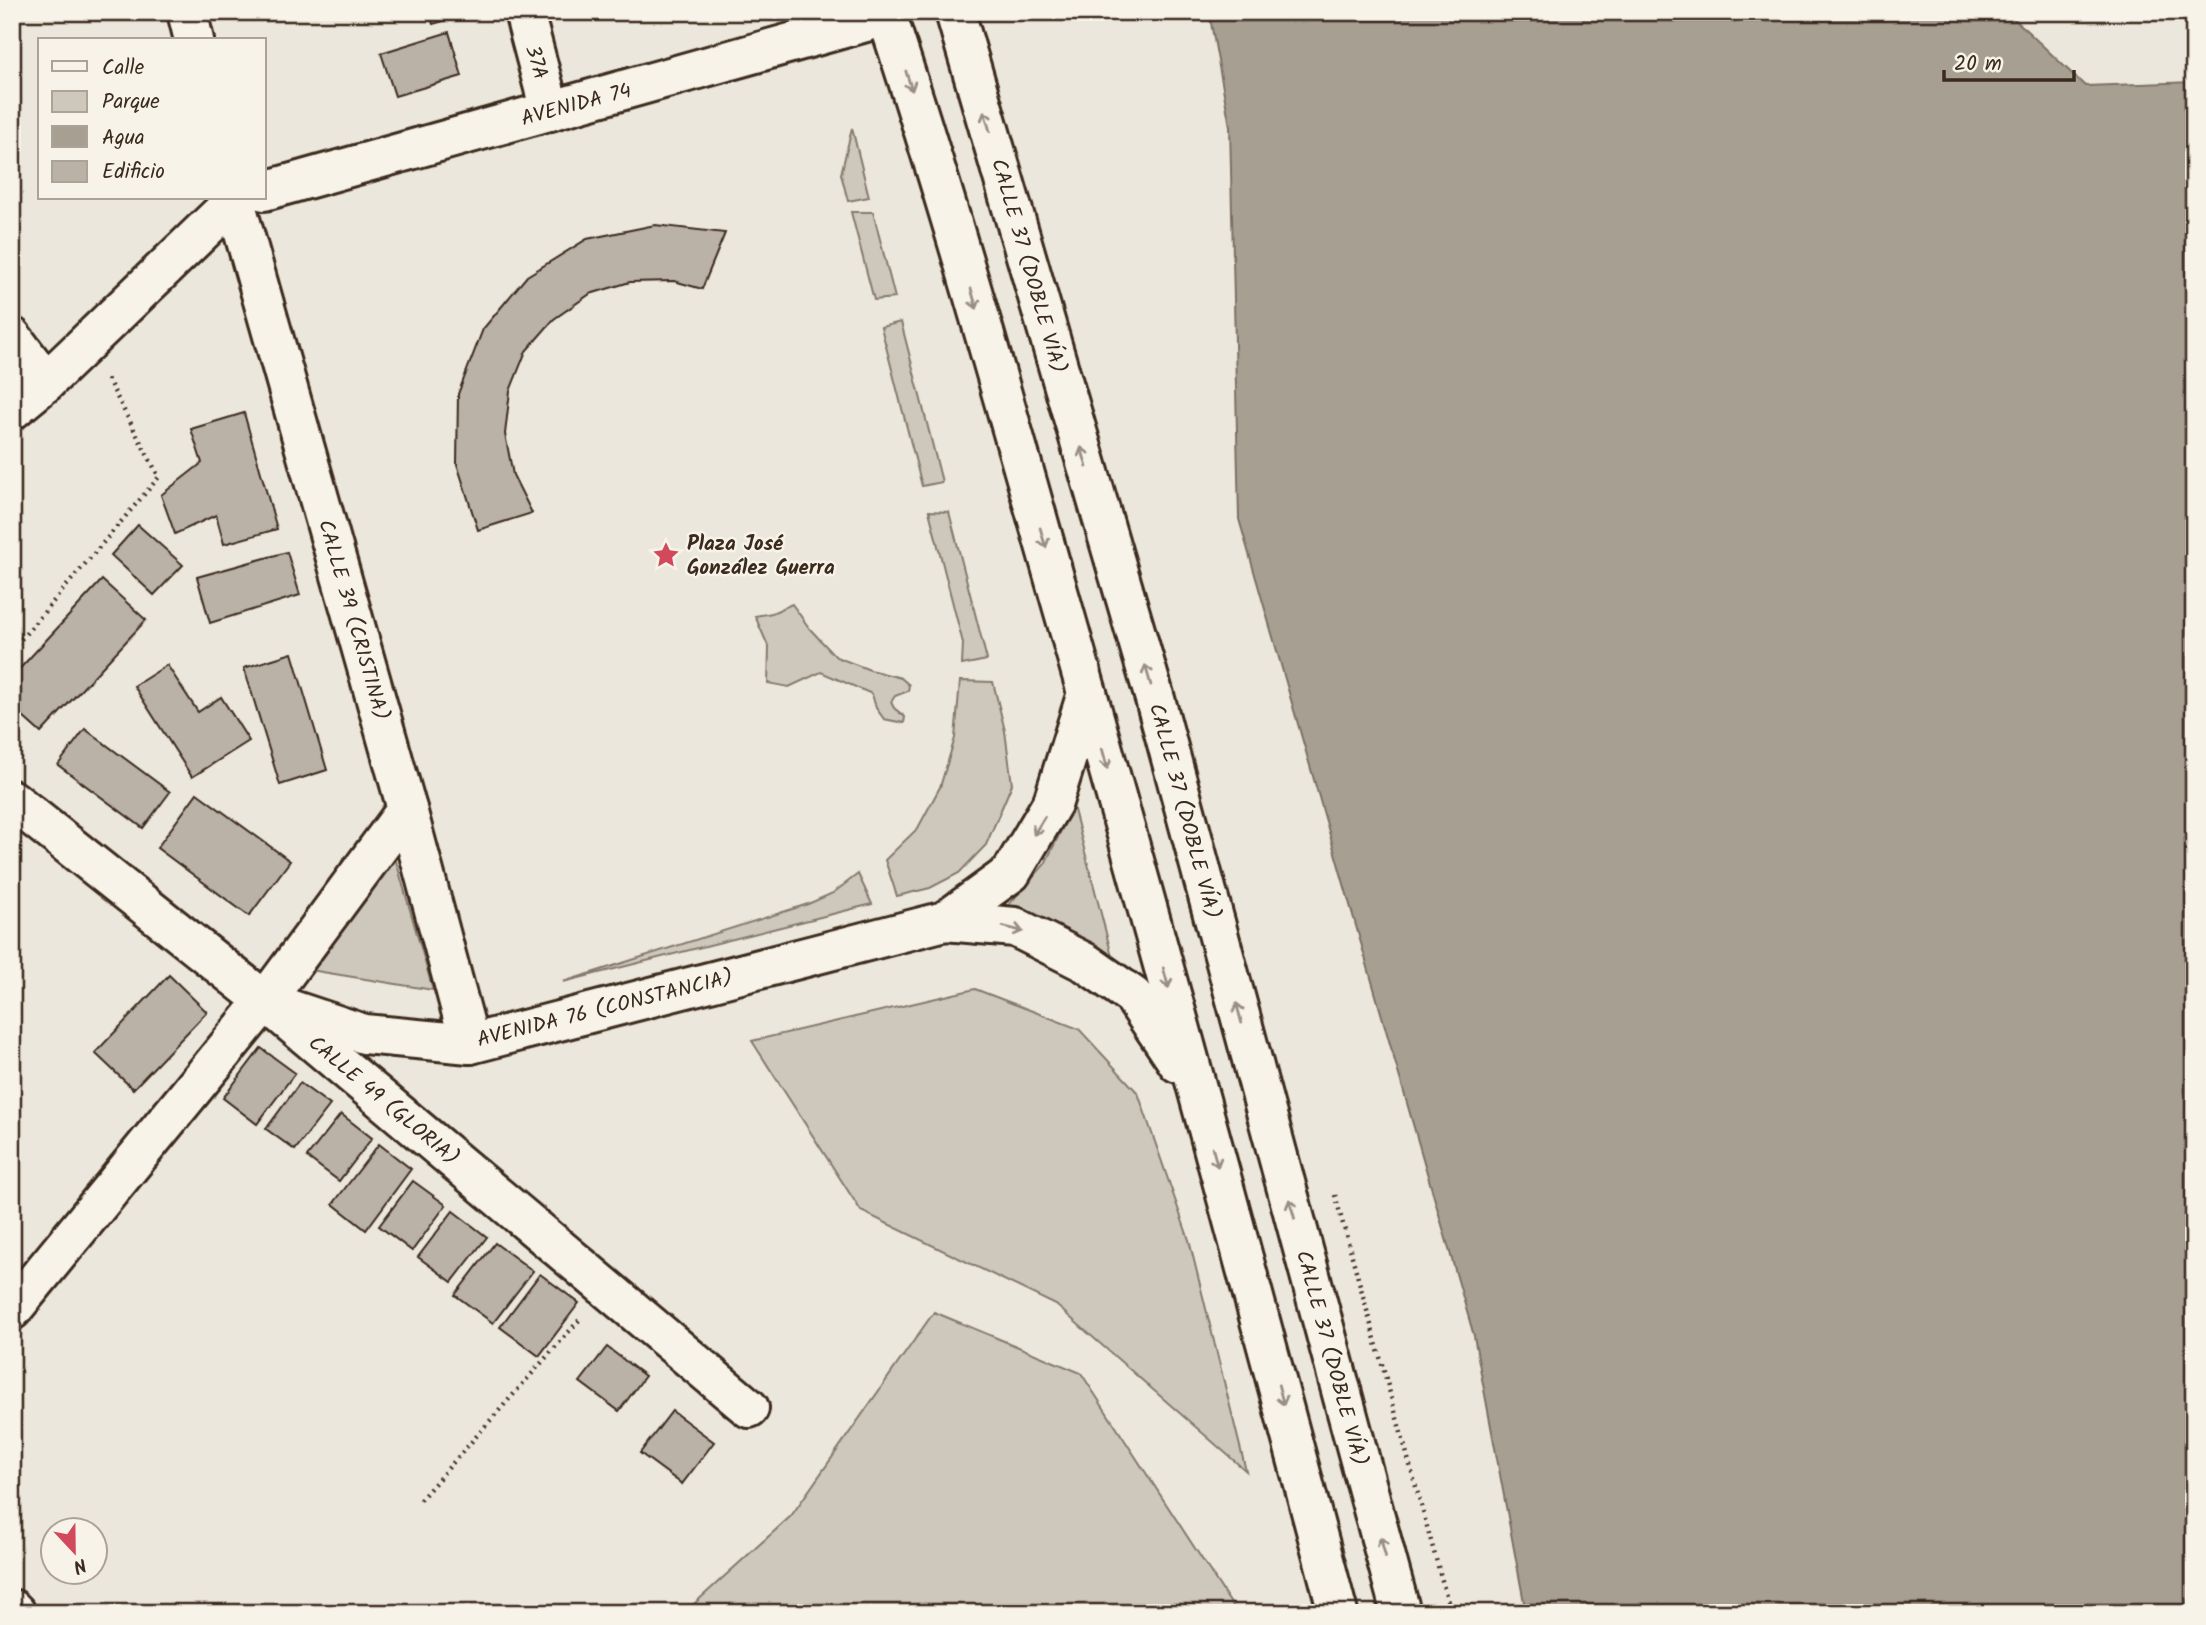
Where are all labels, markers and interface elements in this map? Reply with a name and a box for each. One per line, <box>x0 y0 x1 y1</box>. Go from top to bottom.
legend <box>38 38 266 200</box>
scale bar <box>1944 38 2073 82</box>
street label: 37A <box>515 41 556 83</box>
text: 20 m <box>1954 48 2002 81</box>
text: Calle <box>102 52 145 85</box>
one-way arrow <box>904 70 916 92</box>
street label: AVENIDA 74 <box>518 75 635 136</box>
text: Parque <box>102 86 160 119</box>
one-way arrow <box>979 110 992 132</box>
text: Agua <box>102 122 145 155</box>
street label: CALLE 37 (DOBLE VÍA) <box>981 155 1074 378</box>
text: Edificio <box>102 156 165 189</box>
one-way arrow <box>969 288 982 310</box>
one-way arrow <box>1077 446 1090 468</box>
street label: CALLE 39 (CRISTINA) <box>308 516 397 725</box>
one-way arrow <box>1037 526 1050 549</box>
place label: Plaza José González Guerra <box>687 528 835 585</box>
place icon: Plaza José González Guerra <box>651 540 681 570</box>
one-way arrow <box>1140 665 1153 687</box>
street label: CALLE 37 (DOBLE VÍA) <box>1139 700 1228 923</box>
one-way arrow <box>1100 748 1113 770</box>
one-way arrow <box>1032 815 1046 835</box>
one-way arrow <box>1001 923 1023 936</box>
street label: AVENIDA 76 (CONSTANCIA) <box>474 962 737 1057</box>
one-way arrow <box>1160 966 1173 989</box>
one-way arrow <box>1232 1003 1245 1025</box>
street label: CALLE 49 (GLORIA) <box>300 1028 466 1174</box>
one-way arrow <box>1210 1146 1223 1168</box>
one-way arrow <box>1285 1198 1298 1221</box>
street label: CALLE 37 (DOBLE VÍA) <box>1286 1247 1375 1470</box>
one-way arrow <box>1275 1383 1288 1405</box>
north arrow <box>38 1516 108 1586</box>
one-way arrow <box>1376 1536 1389 1559</box>
text: N <box>68 1549 91 1581</box>

